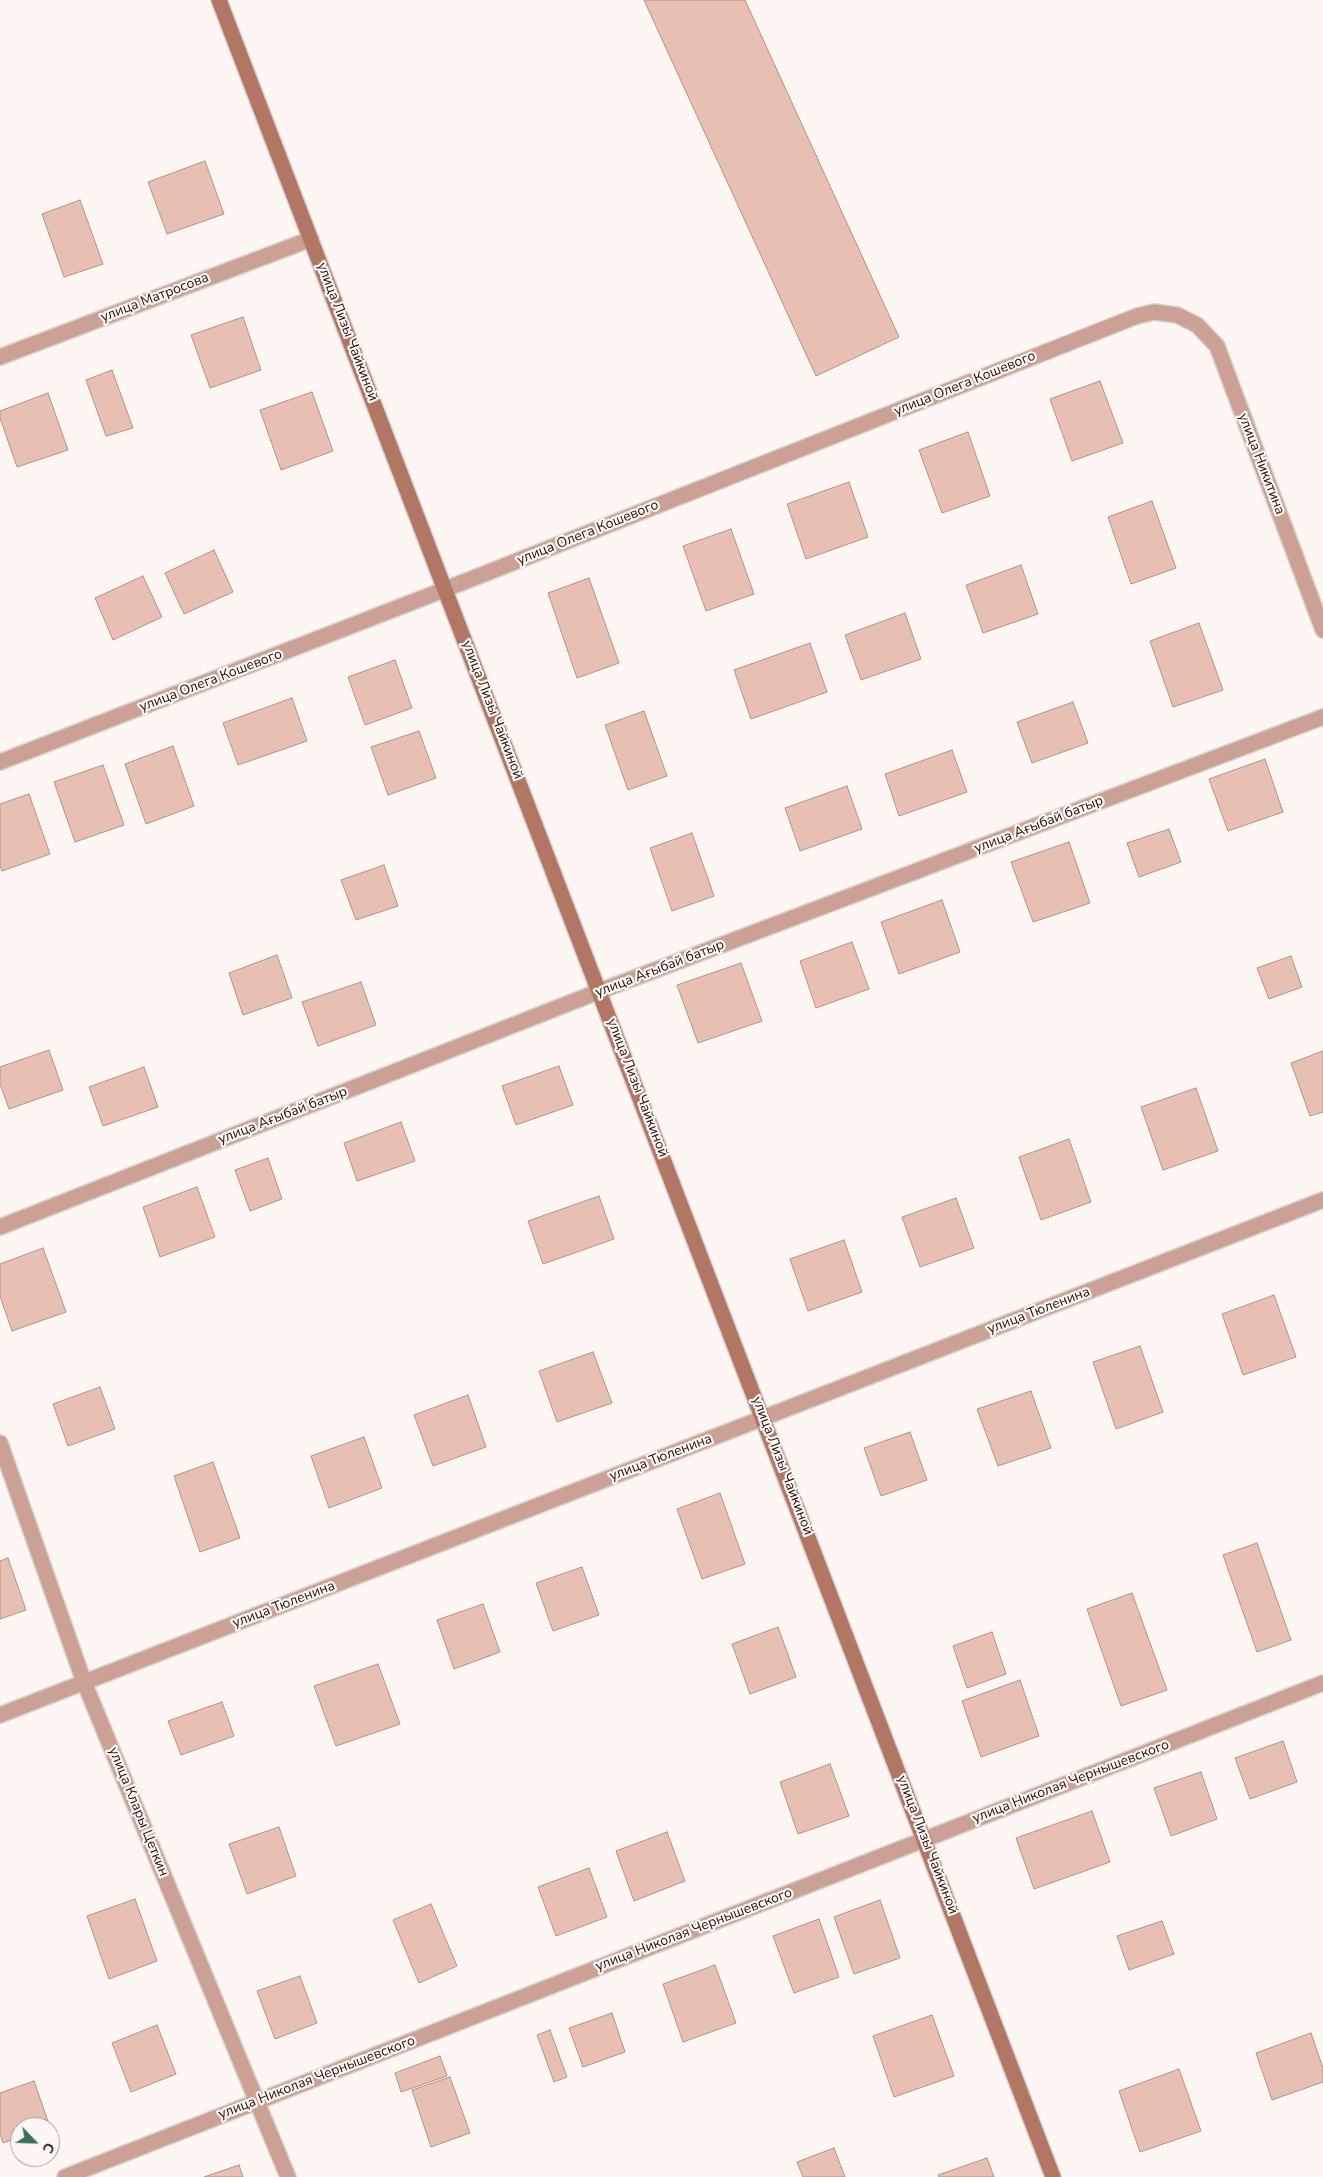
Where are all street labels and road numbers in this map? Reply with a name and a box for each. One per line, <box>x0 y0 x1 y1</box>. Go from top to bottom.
street label: улица Лизы Чайкиной <box>313 260 381 404</box>
street label: улица Матросова <box>99 270 211 326</box>
street label: улица Олега Кошевого <box>892 348 1038 420</box>
street label: улица Никитина <box>1234 411 1288 517</box>
street label: улица Олега Кошевого <box>515 497 661 569</box>
street label: улица Лизы Чайкиной <box>458 638 526 782</box>
street label: улица Олега Кошевого <box>137 646 285 716</box>
street label: улица Ағыбай батыр <box>972 793 1106 857</box>
street label: улица Ағыбай батыр <box>593 937 727 1001</box>
street label: улица Лизы Чайкиной <box>603 1016 671 1160</box>
street label: улица Ағыбай батыр <box>216 1084 350 1148</box>
street label: улица Тюленина <box>985 1284 1093 1338</box>
street label: улица Лизы Чайкиной <box>748 1394 816 1538</box>
street label: улица Тюленина <box>607 1431 715 1485</box>
street label: улица Тюленина <box>230 1578 338 1632</box>
street label: улица Николая Чернышевского <box>970 1737 1172 1827</box>
street label: улица Клары Цеткин <box>104 1745 172 1879</box>
street label: улица Лизы Чайкиной <box>893 1773 961 1917</box>
street label: улица Николая Чернышевского <box>593 1885 795 1975</box>
street label: улица Николая Чернышевского <box>216 2033 418 2123</box>

